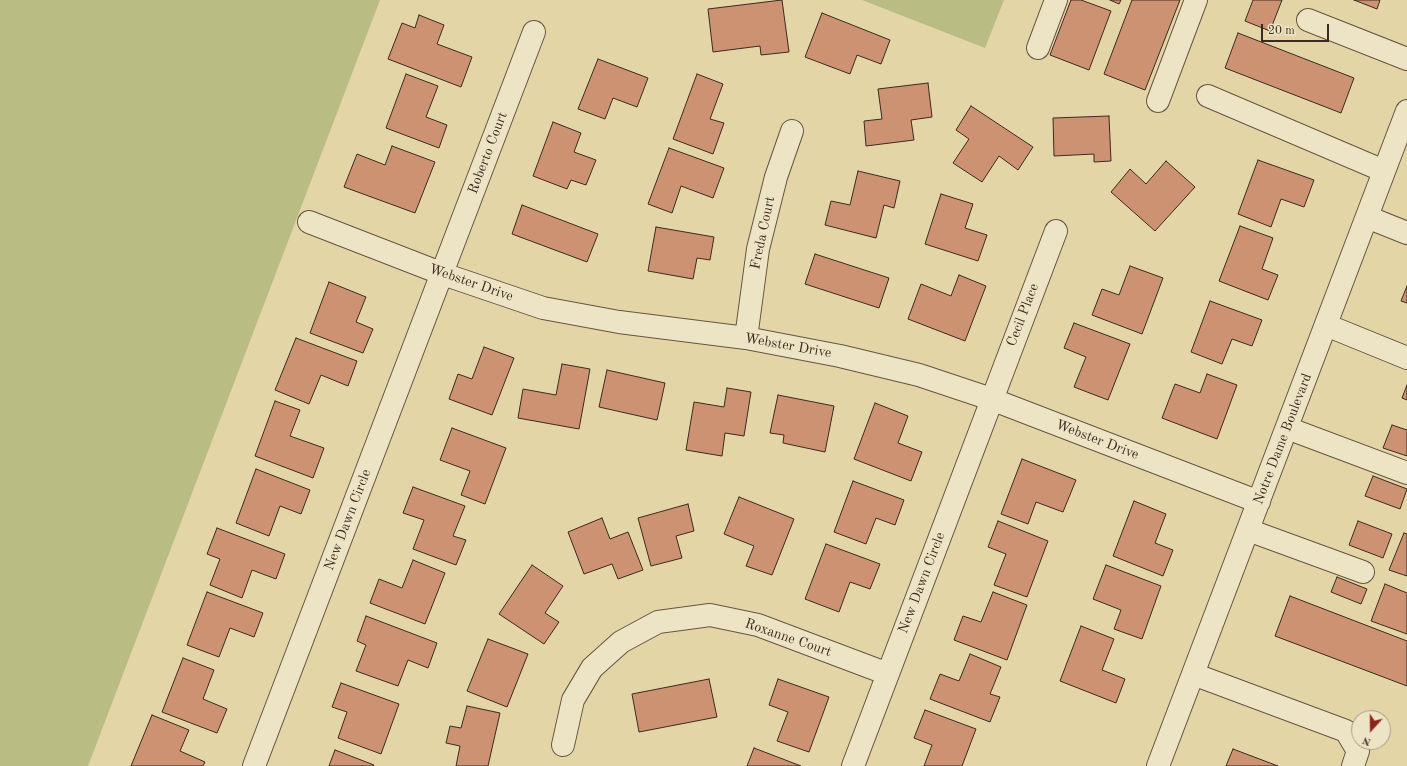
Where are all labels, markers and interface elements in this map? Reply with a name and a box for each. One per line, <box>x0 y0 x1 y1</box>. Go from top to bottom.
scale bar <box>1263 16 1331 42</box>
text: 20 m <box>1268 25 1295 37</box>
street label: Roberto Court <box>465 110 511 196</box>
street label: Freda Court <box>747 195 779 271</box>
street label: Webster Drive <box>427 261 515 305</box>
street label: Cecil Place <box>1003 281 1043 349</box>
street label: Webster Drive <box>743 330 833 362</box>
street label: Notre Dame Boulevard <box>1250 371 1316 507</box>
street label: Webster Drive <box>1053 416 1141 464</box>
street label: New Dawn Circle <box>321 467 375 573</box>
street label: New Dawn Circle <box>895 530 949 636</box>
street label: Roxanne Court <box>742 615 834 661</box>
north arrow <box>1351 710 1391 750</box>
text: N <box>1361 734 1373 747</box>

